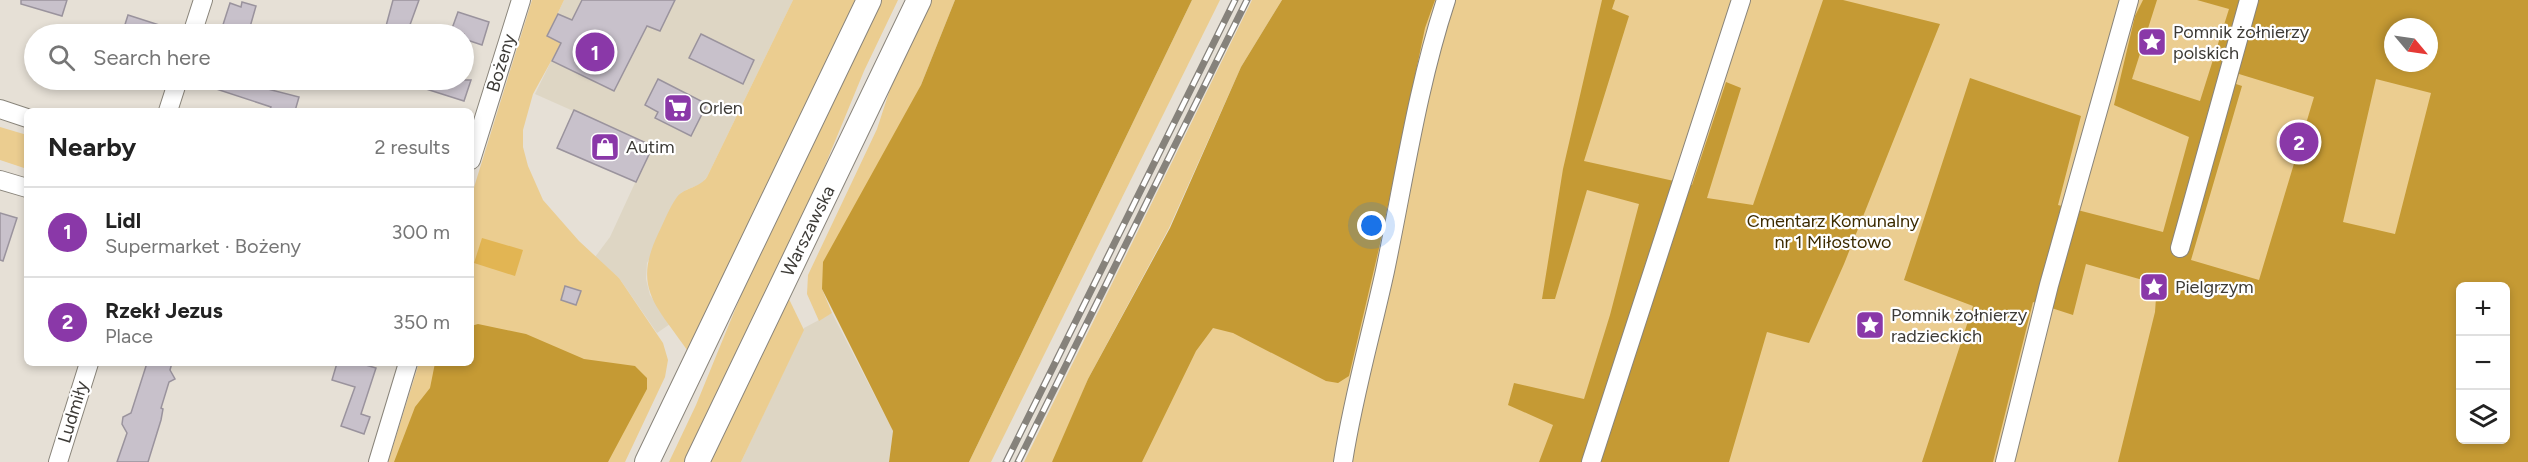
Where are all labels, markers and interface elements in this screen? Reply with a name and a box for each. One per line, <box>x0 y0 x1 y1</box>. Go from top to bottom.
north arrow <box>2384 18 2438 72</box>
place label: Pomnik żołnierzy polskich <box>2173 21 2310 64</box>
search box <box>24 24 474 90</box>
place icon: Pomnik żołnierzy polskich <box>2136 26 2168 58</box>
pin: 1 <box>576 29 614 74</box>
street label: Bożeny <box>482 31 520 95</box>
icon: search <box>45 41 78 74</box>
text: Search here <box>93 44 211 71</box>
supermarket icon: Orlen <box>662 92 694 124</box>
place label: Orlen <box>699 97 743 119</box>
pin: 2 <box>2280 120 2318 164</box>
text: Nearby <box>48 131 136 163</box>
shop icon: Autim <box>589 131 621 163</box>
text: 2 results <box>374 135 450 159</box>
place label: Autim <box>626 136 675 158</box>
street label: Warszawska <box>777 182 839 280</box>
text: Lidl <box>105 207 141 234</box>
park label: Cmentarz Komunalny nr 1 Miłostowo <box>1747 210 1920 253</box>
your location <box>1357 211 1386 240</box>
text: 1 <box>63 220 72 244</box>
text: 300 m <box>392 220 450 244</box>
text: Supermarket · Bożeny <box>105 234 301 258</box>
place icon: Pielgrzym <box>2138 271 2170 303</box>
place label: Pielgrzym <box>2175 276 2254 298</box>
map controls <box>2456 282 2510 444</box>
button: + <box>2456 282 2510 336</box>
text: Rzekł Jezus <box>105 297 223 324</box>
place label: Pomnik żołnierzy radzieckich <box>1891 304 2028 347</box>
place icon: Pomnik żołnierzy radzieckich <box>1854 309 1886 341</box>
text: 2 <box>62 310 73 334</box>
text: 350 m <box>393 310 450 334</box>
text: Place <box>105 324 153 348</box>
button: − <box>2456 336 2510 390</box>
street label: Ludmiły <box>53 378 93 446</box>
button: layers <box>2456 390 2510 444</box>

